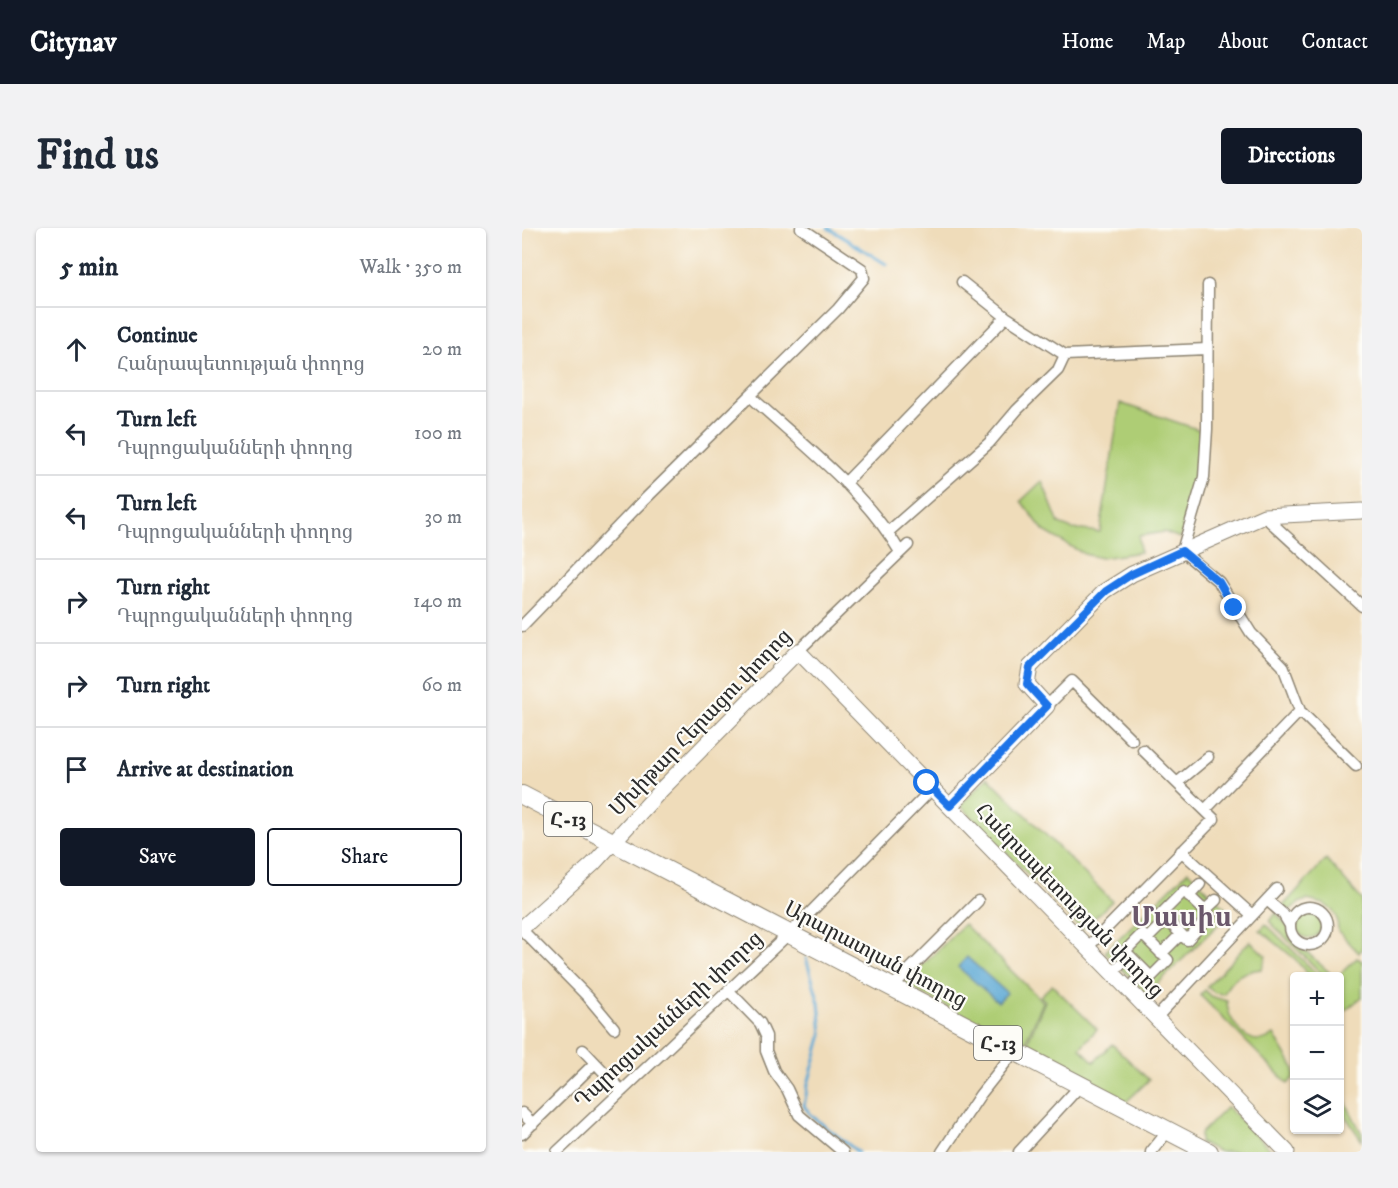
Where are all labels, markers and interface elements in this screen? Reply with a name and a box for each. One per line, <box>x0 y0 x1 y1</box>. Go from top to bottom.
text: Citynav <box>30 25 117 60</box>
text: Home <box>1062 29 1114 55</box>
text: Map <box>1147 29 1185 55</box>
text: About <box>1218 29 1269 55</box>
text: Contact <box>1302 29 1368 55</box>
button: Directions <box>1221 128 1362 184</box>
text: Find us <box>36 130 159 182</box>
text: 5 min <box>60 251 118 284</box>
text: Walk · 350 m <box>360 255 462 280</box>
text: Continue <box>117 322 198 349</box>
icon: ahead <box>60 333 93 366</box>
text: 20 m <box>422 337 462 362</box>
text: Հանրապետության փողոց <box>117 352 365 377</box>
text: Turn left <box>117 406 197 433</box>
icon: left <box>60 417 93 450</box>
text: 100 m <box>414 421 462 446</box>
text: Դպրոցականների փողոց <box>117 436 353 461</box>
text: Turn left <box>117 490 197 517</box>
icon: left <box>60 501 93 534</box>
text: 30 m <box>424 505 462 530</box>
text: Դպրոցականների փողոց <box>117 520 353 545</box>
text: Turn right <box>117 574 210 601</box>
icon: right <box>60 585 93 618</box>
text: 140 m <box>413 589 462 614</box>
route end <box>1220 594 1246 620</box>
text: Դպրոցականների փողոց <box>117 604 353 629</box>
street label: Մխիթար Հերացու փողոց <box>604 624 797 822</box>
icon: right <box>60 669 93 702</box>
text: Turn right <box>117 672 210 699</box>
text: 60 m <box>422 673 462 698</box>
icon: arrive <box>60 753 93 786</box>
text: Arrive at destination <box>117 756 294 783</box>
route start <box>913 769 939 795</box>
street label: Հանրապետության փողոց <box>970 798 1169 1003</box>
road number: Հ-13 <box>544 802 592 836</box>
button: Save <box>60 828 255 886</box>
button: Share <box>267 828 462 886</box>
street label: Արարատյան փողոց <box>780 896 971 1014</box>
district label: Մասիս <box>1131 901 1233 935</box>
street label: Դպրոցականների փողոց <box>569 926 768 1114</box>
map controls <box>1290 972 1344 1134</box>
button: + <box>1290 972 1344 1026</box>
road number: Հ-13 <box>974 1026 1022 1060</box>
button: − <box>1290 1026 1344 1080</box>
button: layers <box>1290 1080 1344 1134</box>

